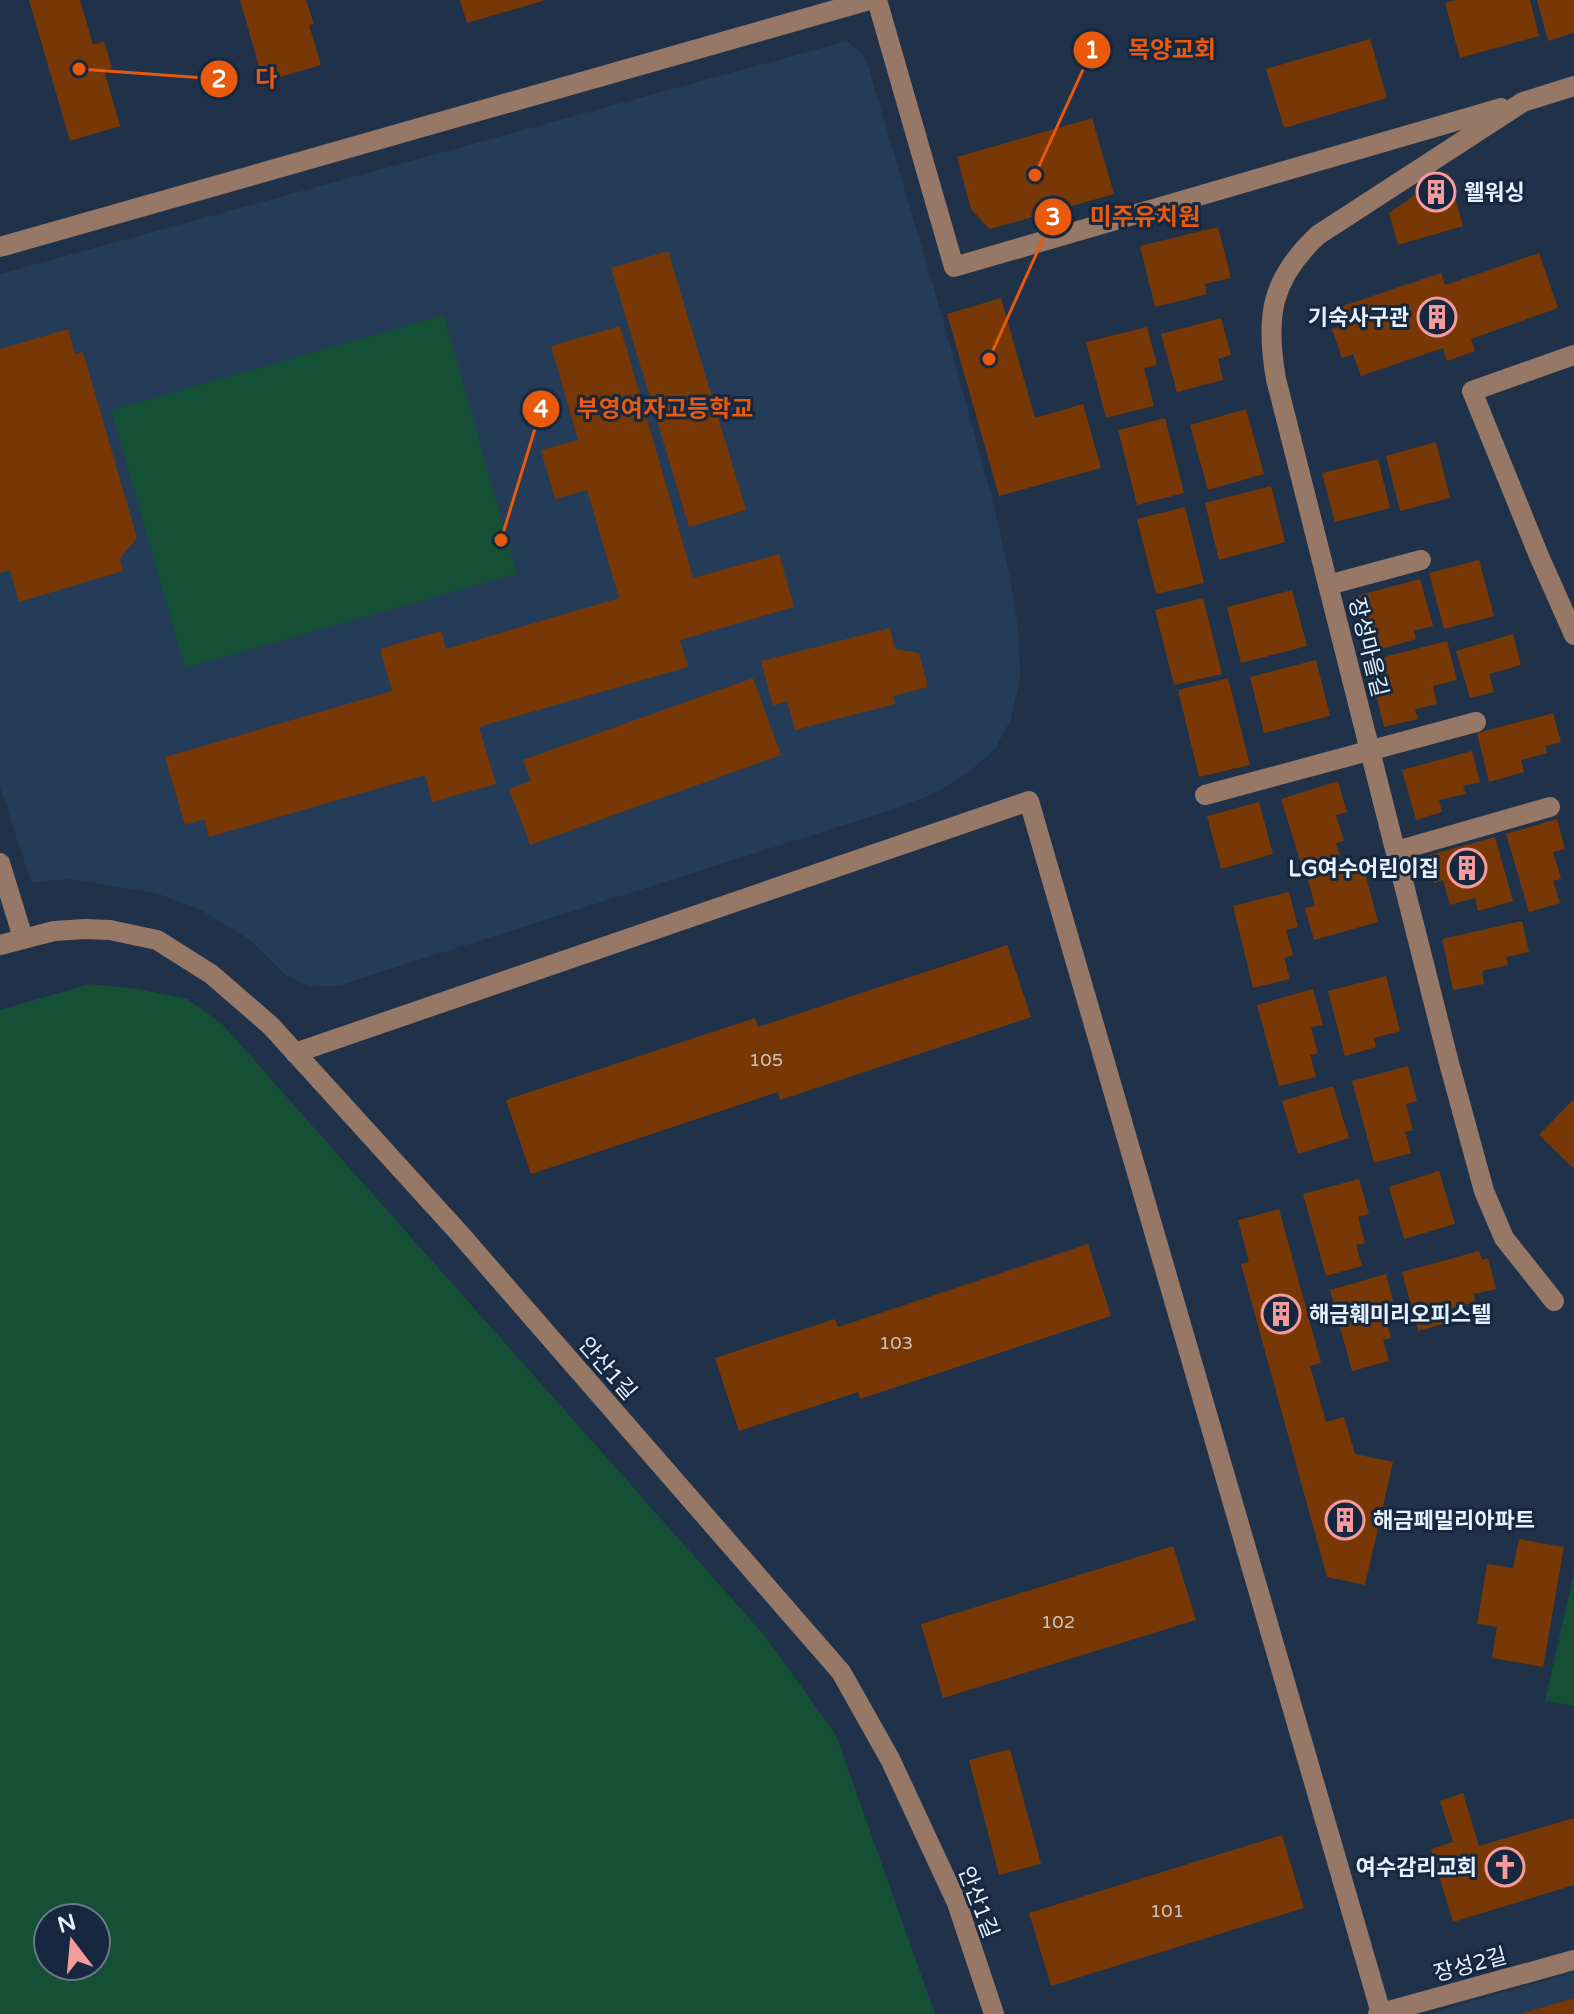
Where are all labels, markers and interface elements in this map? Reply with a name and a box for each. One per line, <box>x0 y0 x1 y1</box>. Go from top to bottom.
callout: 목양교회 <box>1072 26 1233 74</box>
text: 1 <box>1084 36 1100 65</box>
text: 목양교회 <box>1128 36 1216 65</box>
callout: 다 <box>199 55 293 103</box>
text: 2 <box>211 65 227 94</box>
text: 다 <box>255 65 277 94</box>
building icon: 웰워싱 <box>1415 171 1457 213</box>
place label: 웰워싱 <box>1464 180 1525 206</box>
callout: 미주유치원 <box>1033 193 1216 241</box>
text: 3 <box>1045 203 1061 232</box>
text: 미주유치원 <box>1090 203 1200 232</box>
building icon: 기숙사구관 <box>1416 296 1458 338</box>
place label: 기숙사구관 <box>1308 305 1409 331</box>
callout: 부영여자고등학교 <box>521 385 769 433</box>
text: 4 <box>533 395 549 424</box>
text: 부영여자고등학교 <box>577 395 753 424</box>
street label: 장성마을길 <box>1343 595 1393 699</box>
building icon: LG여수어린이집 <box>1446 847 1488 889</box>
place label: LG여수어린이집 <box>1288 856 1439 882</box>
house number: 105 <box>749 1049 783 1071</box>
building icon: 해금훼미리오피스텔 <box>1260 1293 1302 1335</box>
place label: 해금훼미리오피스텔 <box>1309 1302 1491 1328</box>
street label: 안산1길 <box>573 1332 642 1405</box>
house number: 103 <box>879 1332 913 1354</box>
building icon: 해금페밀리아파트 <box>1324 1499 1366 1541</box>
place label: 해금페밀리아파트 <box>1373 1508 1535 1534</box>
house number: 102 <box>1041 1611 1075 1633</box>
church icon: 여수감리교회 <box>1484 1846 1526 1888</box>
place label: 여수감리교회 <box>1356 1855 1477 1881</box>
street label: 안산1길 <box>953 1863 1004 1942</box>
house number: 101 <box>1150 1900 1184 1922</box>
north arrow <box>32 1902 112 1982</box>
text: N <box>55 1909 79 1939</box>
street label: 장성2길 <box>1431 1943 1510 1987</box>

